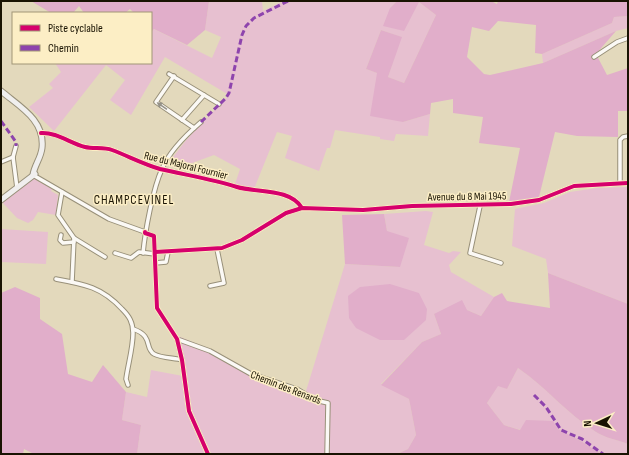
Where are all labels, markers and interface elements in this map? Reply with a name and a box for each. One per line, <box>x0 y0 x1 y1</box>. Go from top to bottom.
legend <box>12 12 152 64</box>
text: Piste cyclable <box>48 21 103 36</box>
text: Chemin <box>48 41 79 56</box>
one-way arrow <box>157 102 167 110</box>
street label: Rue du Majoral Fournier <box>143 149 229 182</box>
street label: Avenue du 8 Mai 1945 <box>427 189 506 204</box>
district label: CHAMPCEVINEL <box>94 192 174 208</box>
street label: Chemin des Renards <box>249 368 323 407</box>
north arrow <box>577 403 617 443</box>
text: N <box>581 420 594 427</box>

